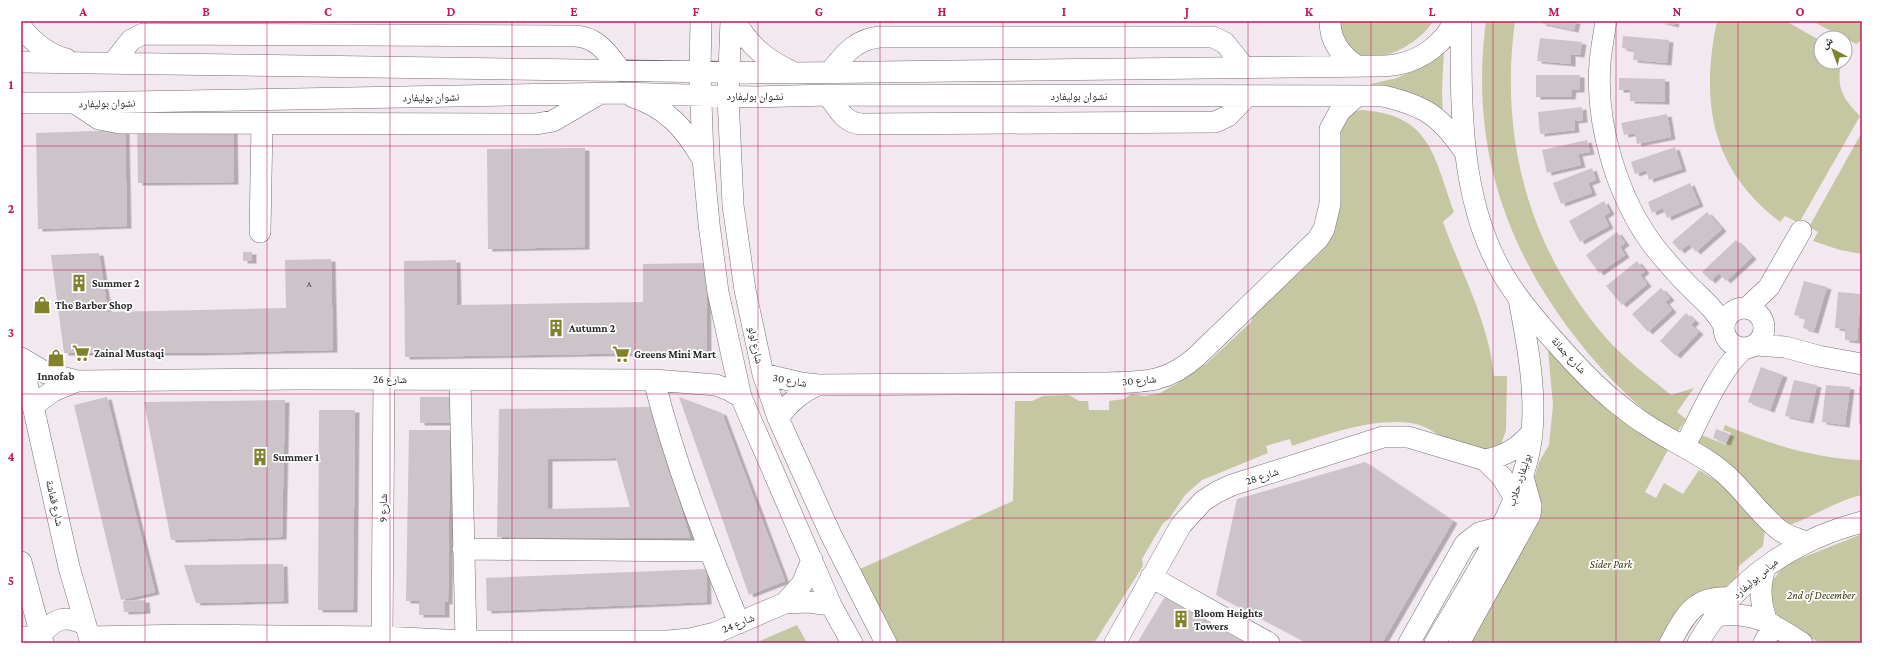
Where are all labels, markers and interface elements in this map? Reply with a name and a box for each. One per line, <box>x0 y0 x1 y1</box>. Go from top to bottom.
text: A <box>78 4 87 19</box>
text: B <box>202 4 210 19</box>
text: C <box>324 4 332 19</box>
text: D <box>447 4 456 19</box>
text: E <box>570 4 578 19</box>
text: F <box>693 4 700 19</box>
text: G <box>815 4 823 19</box>
text: H <box>938 4 947 19</box>
text: I <box>1062 4 1066 19</box>
text: J <box>1183 4 1189 19</box>
text: K <box>1305 4 1314 19</box>
text: L <box>1429 4 1436 19</box>
text: M <box>1548 4 1560 19</box>
text: N <box>1673 4 1682 19</box>
text: O <box>1796 4 1805 19</box>
north arrow <box>1813 30 1853 70</box>
text: ش <box>1818 34 1836 52</box>
text: 1 <box>9 77 14 92</box>
street label: نشوان بوليفارد <box>727 90 783 103</box>
street label: نشوان بوليفارد <box>1051 90 1107 103</box>
street label: نشوان بوليفارد <box>402 91 460 104</box>
street label: نشوان بوليفارد <box>78 97 136 110</box>
text: 2 <box>8 201 15 216</box>
building icon: Summer 2 <box>69 273 89 293</box>
place label: Summer 2 <box>92 277 140 289</box>
house number: A <box>306 279 312 289</box>
shop icon: The Barber Shop <box>32 295 52 315</box>
place label: The Barber Shop <box>55 299 133 311</box>
building icon: Autumn 2 <box>546 318 566 338</box>
place label: Autumn 2 <box>568 322 616 334</box>
text: 3 <box>8 325 14 340</box>
street label: شارع لولو <box>745 325 766 365</box>
street label: شارع جمانة <box>1548 334 1589 376</box>
supermarket icon: Zainal Mustaqi <box>71 343 91 363</box>
supermarket icon: Greens Mini Mart <box>611 344 631 364</box>
place label: Zainal Mustaqi <box>94 347 165 359</box>
shop icon: Innofab <box>46 348 66 368</box>
place label: Greens Mini Mart <box>634 348 716 360</box>
place label: Innofab <box>38 370 74 382</box>
street label: شارع 30 <box>772 371 808 390</box>
street label: شارع 26 <box>373 373 407 386</box>
street label: شارع 30 <box>1121 373 1157 388</box>
building icon: Summer 1 <box>250 447 270 467</box>
text: 4 <box>7 449 15 464</box>
place label: Summer 1 <box>273 451 319 463</box>
street label: بوليفارد حلاب <box>1505 452 1533 508</box>
street label: شارع 28 <box>1244 465 1280 488</box>
street label: شارع قماشة <box>43 479 66 528</box>
street label: شارع 9 <box>377 494 390 522</box>
street label: مياس بوليفارد <box>1730 555 1780 601</box>
park label: Sider Park <box>1590 558 1633 570</box>
text: 5 <box>8 573 14 588</box>
park label: 2nd of December <box>1787 589 1856 602</box>
place label: Bloom Heights Towers <box>1194 607 1263 632</box>
building icon: Bloom Heights Towers <box>1171 609 1191 629</box>
street label: شارع 24 <box>720 611 756 636</box>

